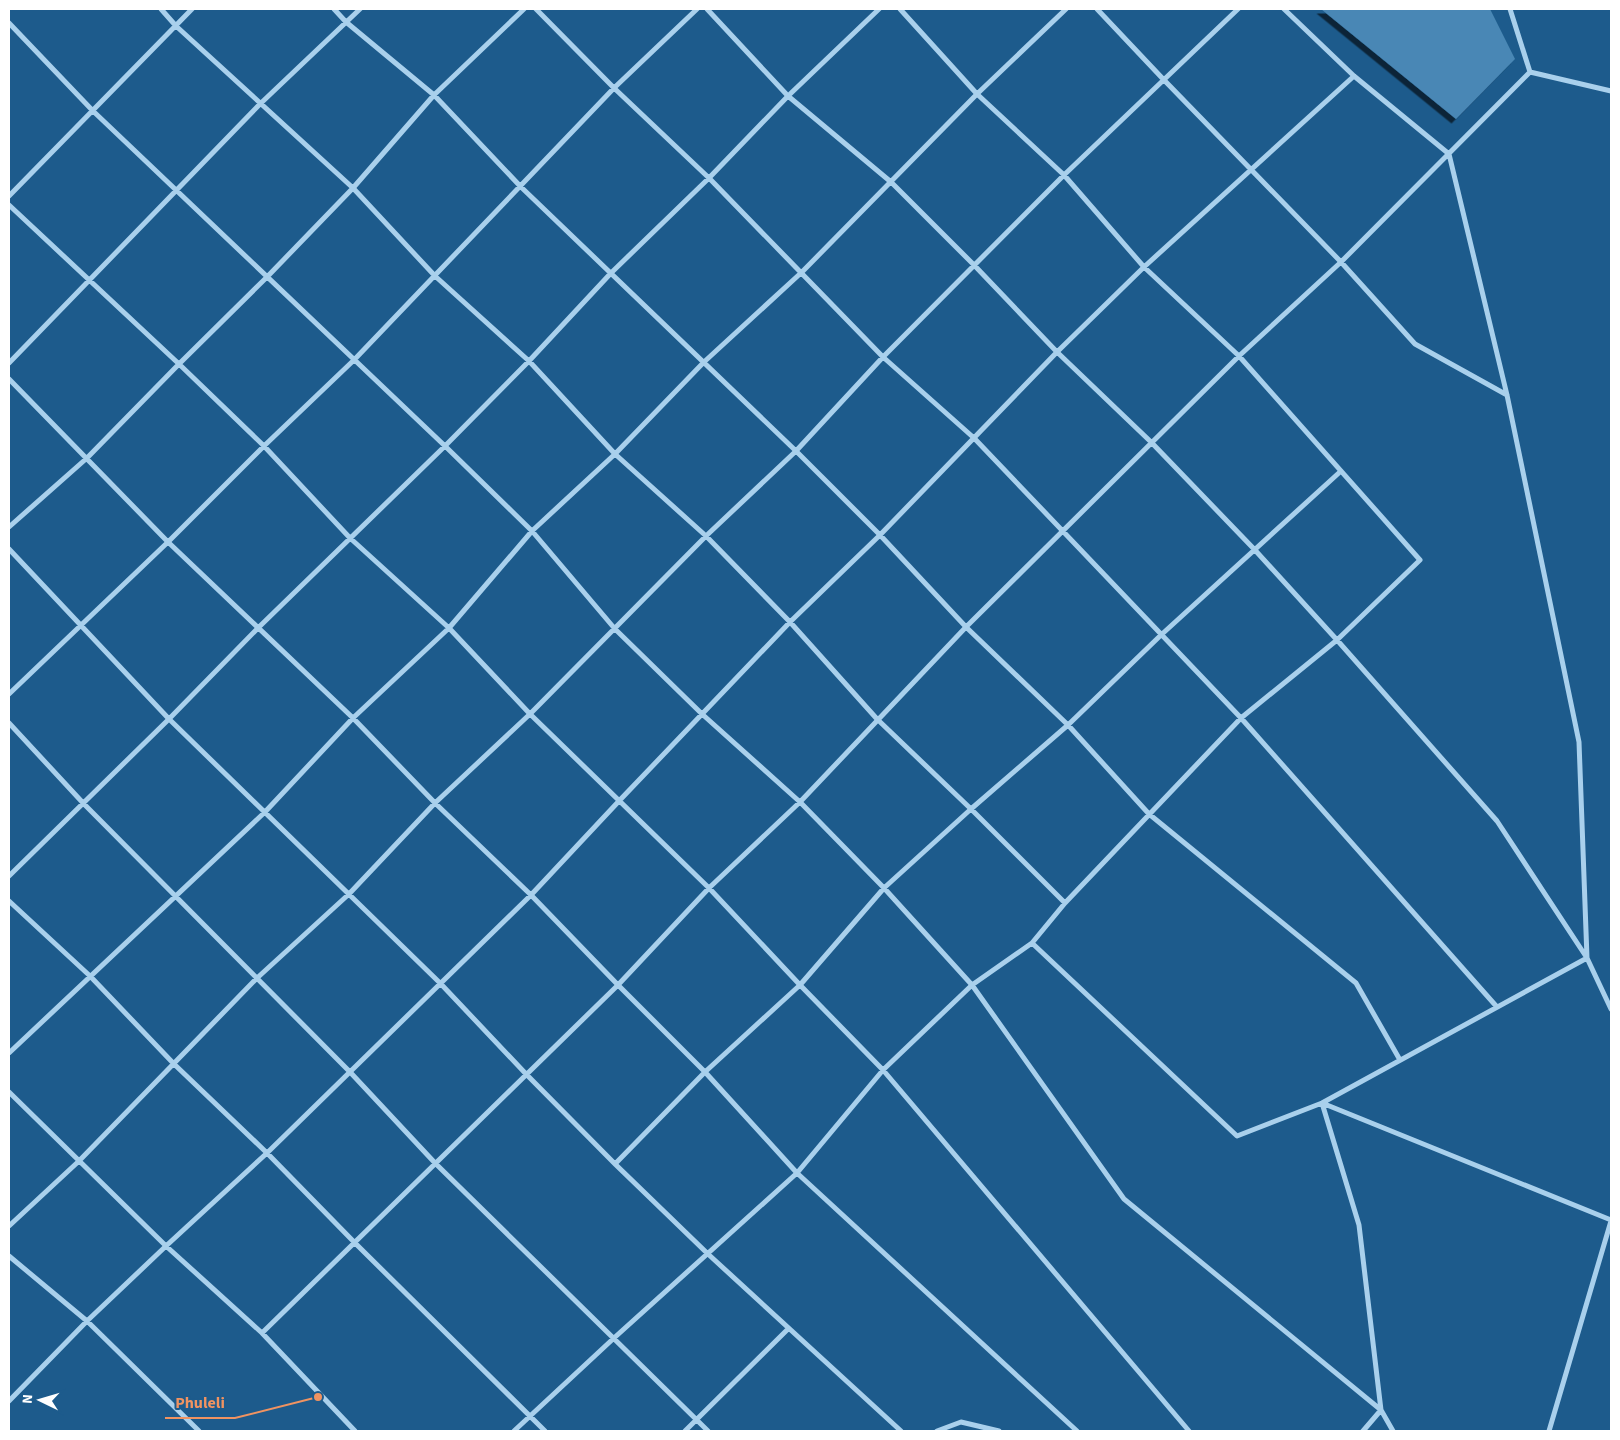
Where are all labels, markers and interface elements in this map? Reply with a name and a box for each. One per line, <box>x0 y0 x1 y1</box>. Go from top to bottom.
north arrow <box>15 1375 65 1425</box>
callout: Phuleli <box>165 1387 235 1418</box>
text: Phuleli <box>175 1392 225 1414</box>
text: N <box>18 1393 38 1404</box>

